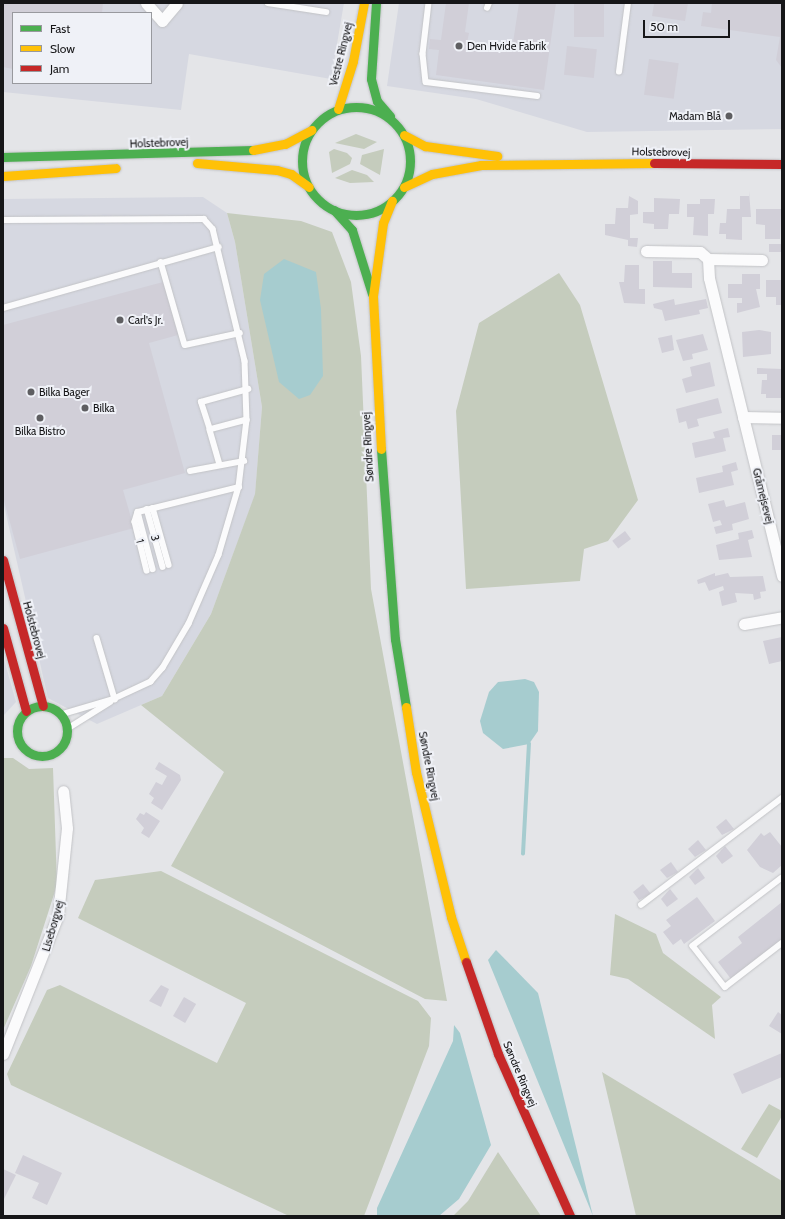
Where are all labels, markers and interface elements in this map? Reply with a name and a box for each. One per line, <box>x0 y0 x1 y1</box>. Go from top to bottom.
legend <box>12 12 152 84</box>
scale bar <box>645 12 732 38</box>
text: 50 m <box>650 19 678 34</box>
text: Fast <box>50 21 70 36</box>
street label: Vestre Ringvej <box>327 21 355 87</box>
place label: Den Hvide Fabrik <box>467 39 546 53</box>
text: Slow <box>50 41 75 56</box>
marker: Den Hvide Fabrik <box>454 41 464 51</box>
text: Jam <box>50 61 69 76</box>
place label: Madam Blå <box>669 109 721 123</box>
marker: Madam Blå <box>724 111 734 121</box>
street label: Holstebrovej <box>129 135 189 151</box>
street label: Holstebrovej <box>632 145 690 159</box>
place label: Carl's Jr. <box>128 313 163 327</box>
marker: Carl's Jr. <box>115 315 125 325</box>
place label: Bilka Bager <box>39 385 89 399</box>
marker: Bilka Bager <box>26 387 36 397</box>
place label: Bilka <box>93 401 115 415</box>
marker: Bilka <box>80 403 90 413</box>
street label: Søndre Ringvej <box>360 412 376 482</box>
marker: Bilka Bistro <box>35 413 45 423</box>
place label: Bilka Bistro <box>15 424 65 438</box>
street label: Gråmejsevej <box>750 467 776 525</box>
street label: 3 <box>148 533 162 543</box>
street label: 1 <box>133 538 147 544</box>
street label: Holstebrovej <box>20 600 48 660</box>
street label: Søndre Ringvej <box>416 730 442 802</box>
street label: Liseborgvej <box>39 899 67 953</box>
street label: Søndre Ringvej <box>500 1039 540 1109</box>

